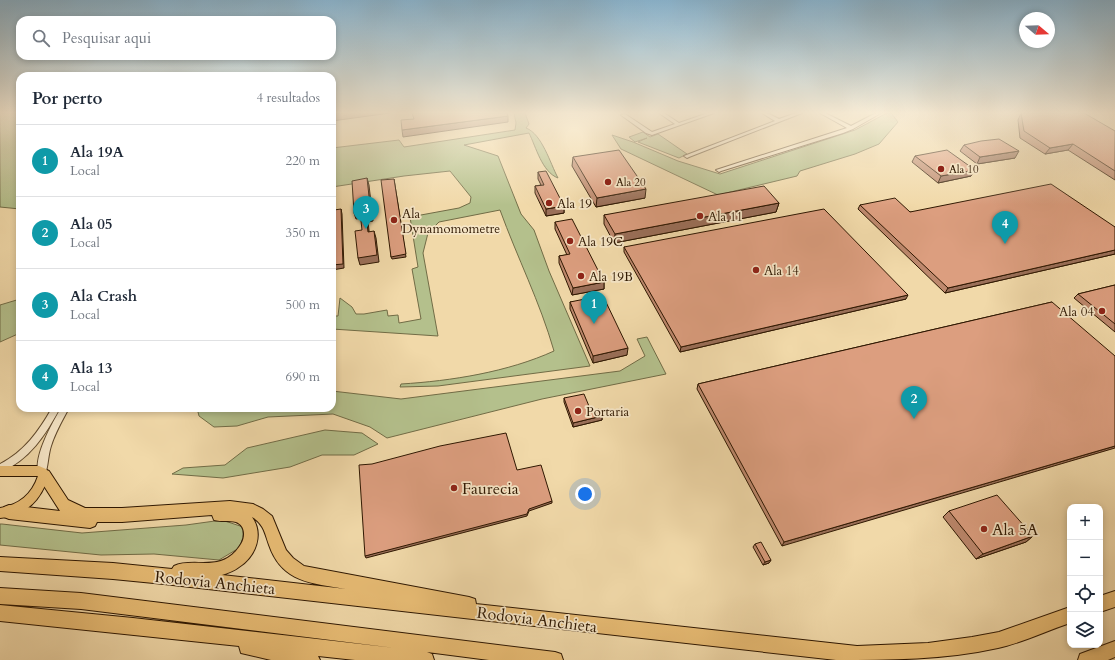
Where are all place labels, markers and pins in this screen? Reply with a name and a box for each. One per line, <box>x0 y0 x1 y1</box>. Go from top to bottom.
place label: Ala 10 <box>949 162 979 177</box>
marker: Ala 10 <box>936 164 946 174</box>
place label: Ala 20 <box>616 175 646 190</box>
marker: Ala 20 <box>603 177 613 187</box>
place label: Ala 19 <box>557 195 592 213</box>
pin: 3 <box>353 196 379 229</box>
marker: Ala 19 <box>544 198 554 208</box>
place label: Ala Dynamomometre <box>402 205 500 238</box>
place label: Ala 11 <box>708 208 743 226</box>
marker: Ala 11 <box>695 211 705 221</box>
pin: 4 <box>992 211 1018 244</box>
marker: Ala Dynamomometre <box>389 215 399 225</box>
place label: Ala 19C <box>578 233 623 251</box>
marker: Ala 19C <box>565 236 575 246</box>
place label: Ala 14 <box>764 262 799 280</box>
marker: Ala 14 <box>751 265 761 275</box>
place label: Ala 19B <box>589 268 633 286</box>
marker: Ala 19B <box>576 271 586 281</box>
pin: 1 <box>581 291 607 324</box>
place label: Ala 04 <box>1059 303 1094 321</box>
marker: Ala 04 <box>1097 306 1107 316</box>
pin: 2 <box>901 386 927 419</box>
place label: Portaria <box>586 403 630 421</box>
marker: Portaria <box>573 406 583 416</box>
place label: Faurecia <box>462 478 519 500</box>
marker: Faurecia <box>449 483 459 493</box>
place label: Ala 5A <box>992 519 1039 541</box>
marker: Ala 5A <box>979 524 989 534</box>

